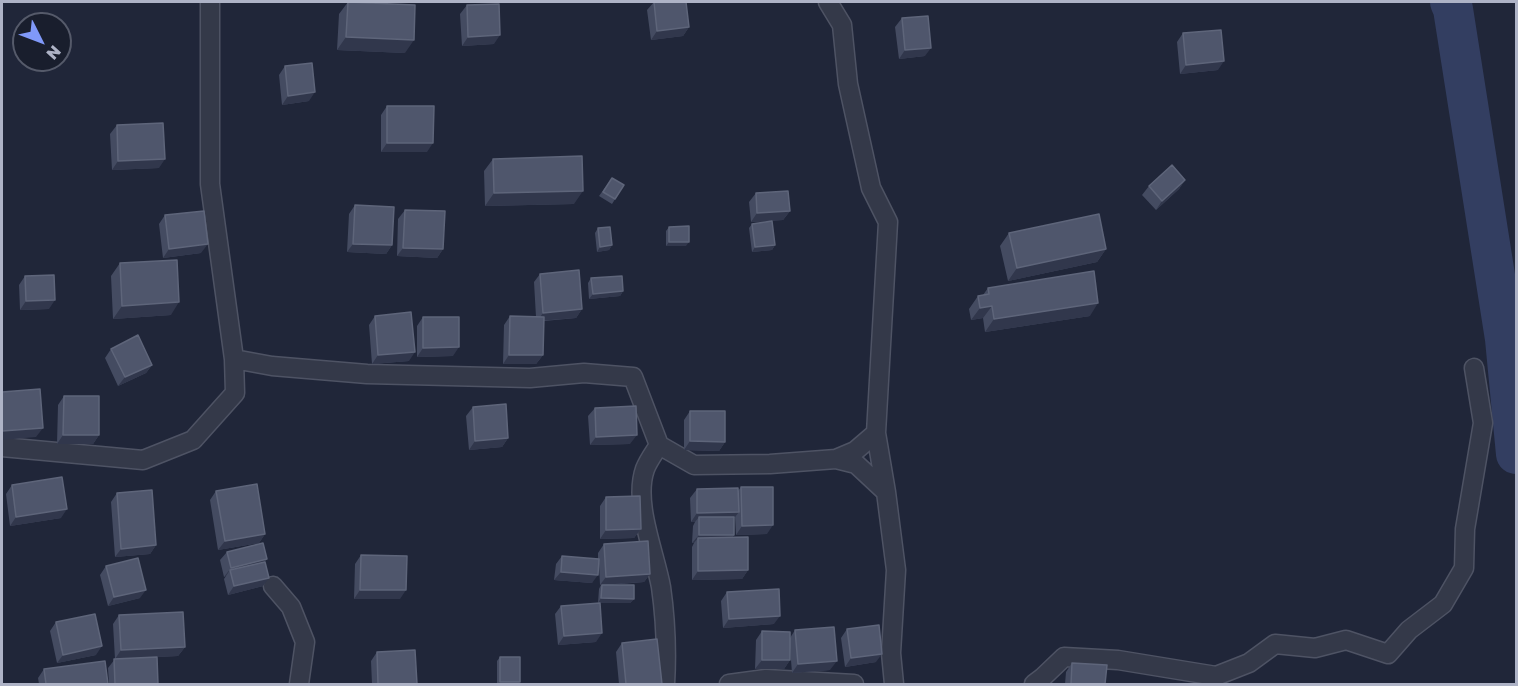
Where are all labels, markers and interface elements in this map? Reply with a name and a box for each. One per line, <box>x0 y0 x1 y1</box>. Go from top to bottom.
north arrow <box>12 12 72 72</box>
text: N <box>42 41 65 64</box>

